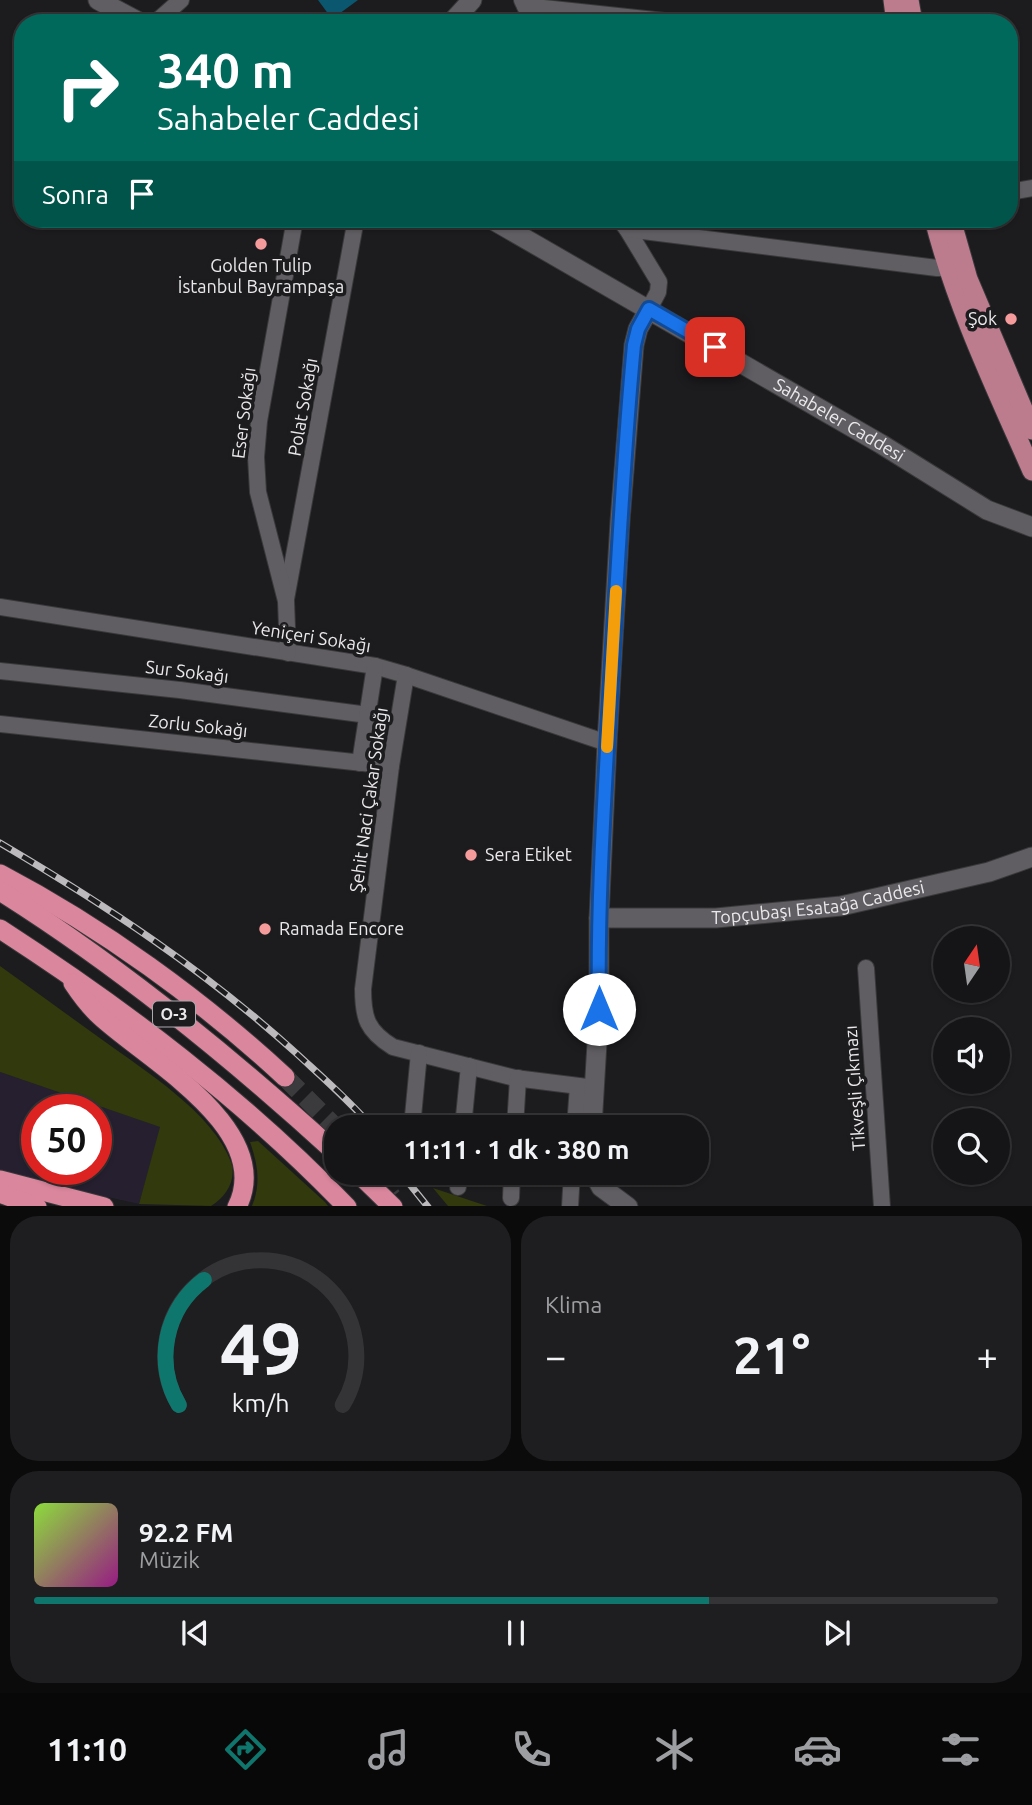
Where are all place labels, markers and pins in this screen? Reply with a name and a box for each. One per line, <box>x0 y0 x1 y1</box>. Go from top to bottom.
marker: Golden Tulip İstanbul Bayrampaşa <box>253 236 269 252</box>
place label: Golden Tulip İstanbul Bayrampaşa <box>178 255 344 296</box>
place label: Şok <box>968 308 997 328</box>
marker: Şok <box>1003 311 1019 327</box>
pin <box>685 317 745 377</box>
place label: Sera Etiket <box>485 844 572 864</box>
marker: Sera Etiket <box>463 847 479 863</box>
place label: Ramada Encore <box>279 918 404 938</box>
marker: Ramada Encore <box>257 921 273 937</box>

